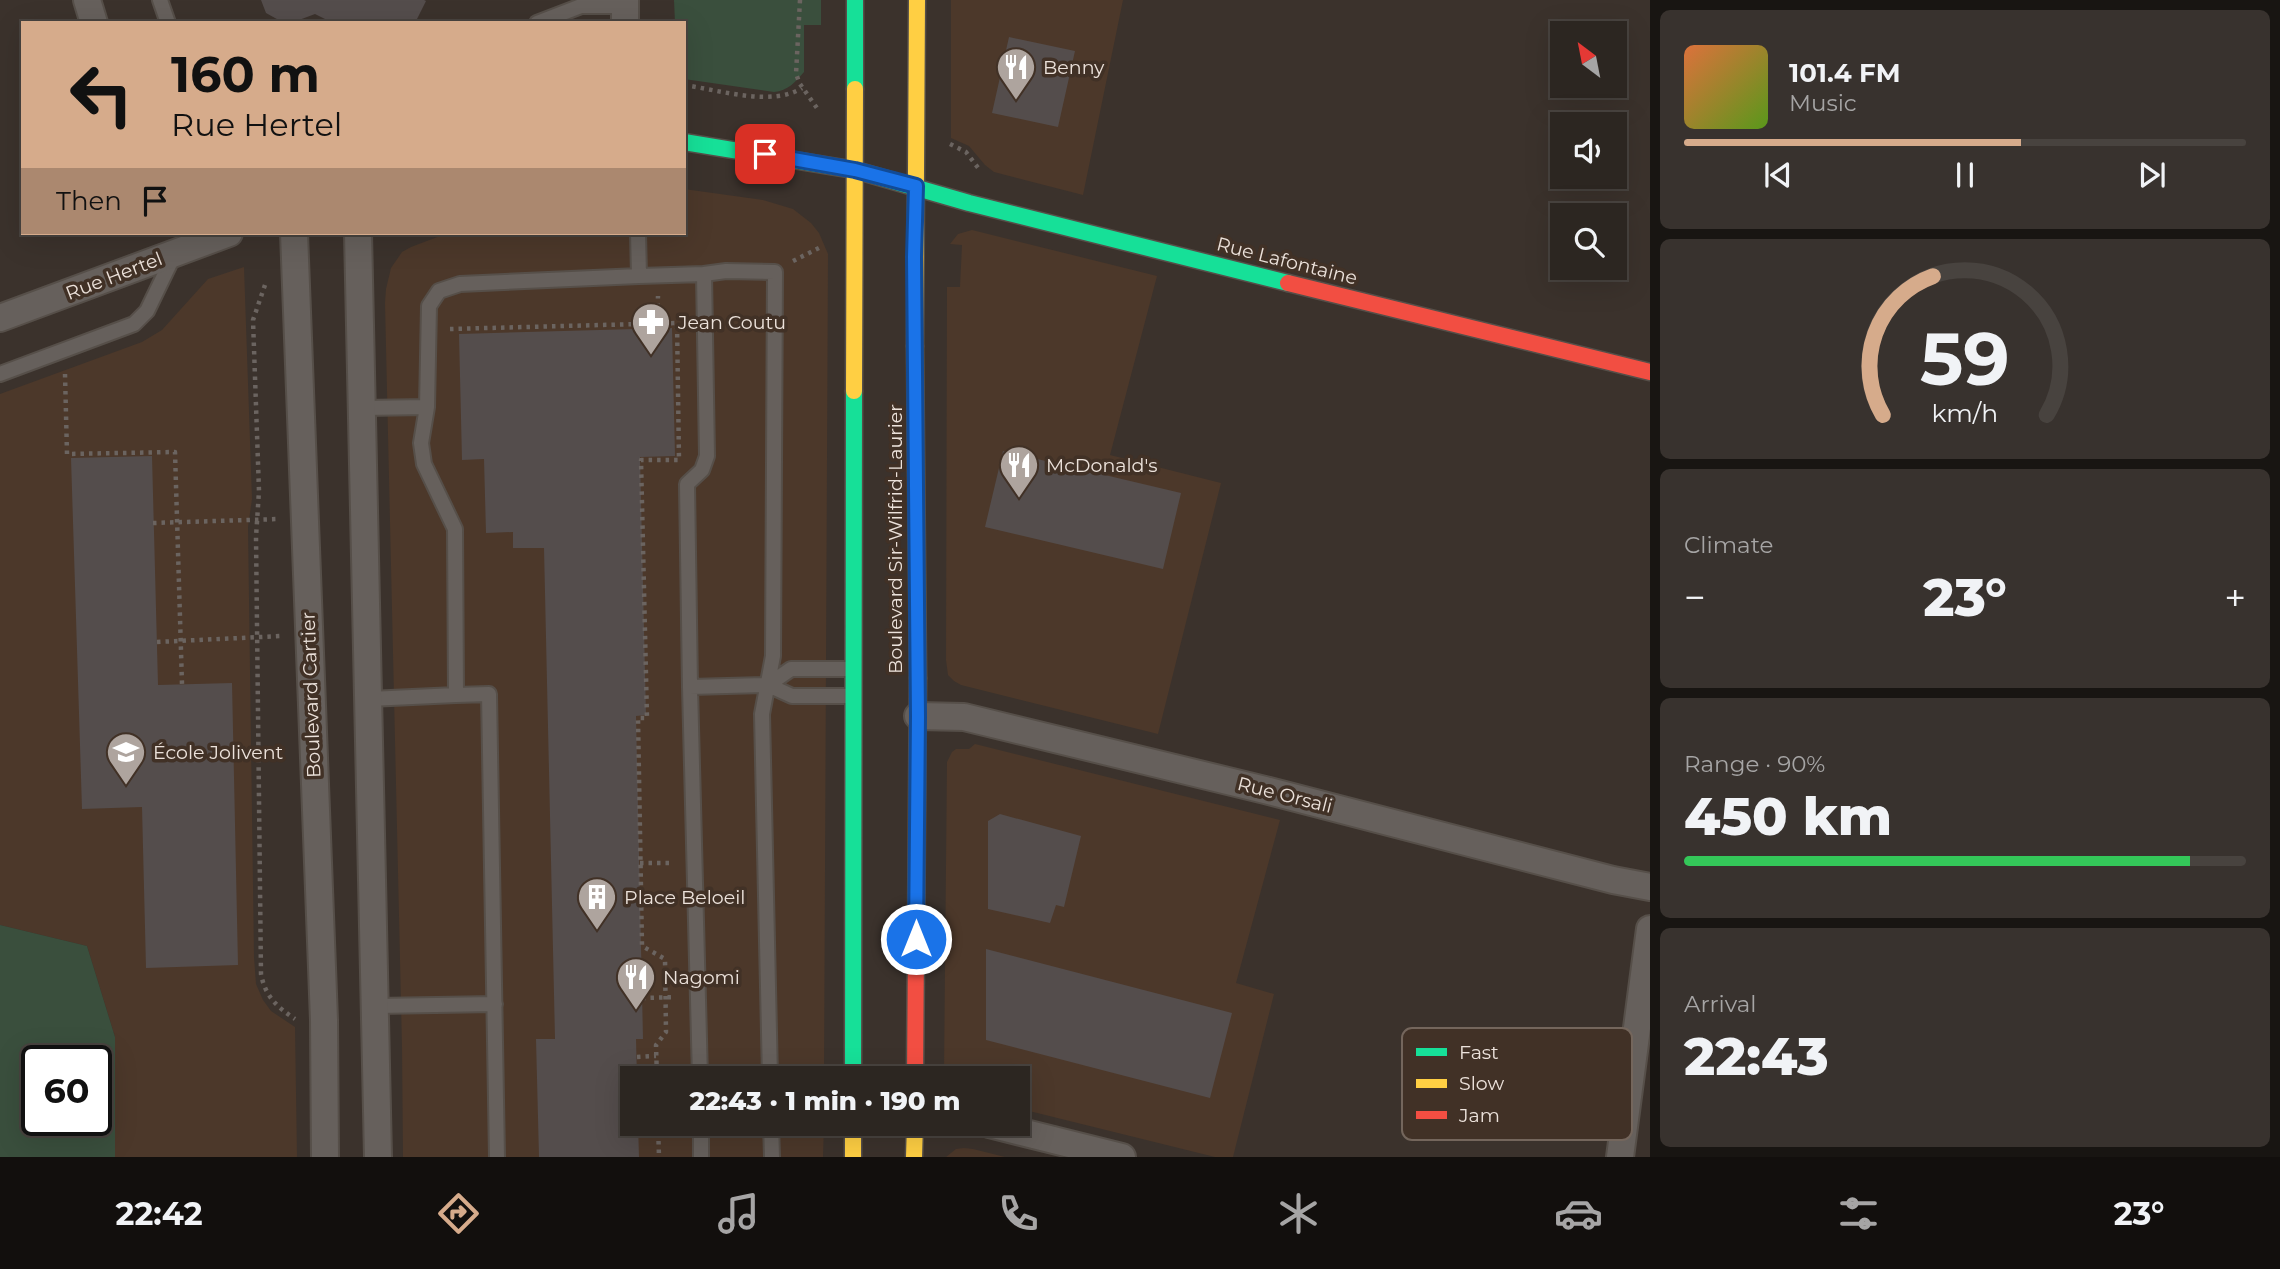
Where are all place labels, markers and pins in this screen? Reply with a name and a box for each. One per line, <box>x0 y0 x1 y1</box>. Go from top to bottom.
restaurant icon: Benny <box>995 46 1037 101</box>
place label: Benny <box>1043 56 1105 79</box>
pin <box>735 124 795 184</box>
pharmacy icon: Jean Coutu <box>630 301 672 356</box>
place label: Jean Coutu <box>677 311 786 334</box>
restaurant icon: McDonald's <box>998 444 1040 499</box>
place label: McDonald's <box>1046 454 1158 477</box>
school or university icon: École Jolivent <box>105 731 147 786</box>
place label: École Jolivent <box>153 741 284 764</box>
building icon: Place Beloeil <box>576 876 618 931</box>
place label: Place Beloeil <box>624 886 745 909</box>
restaurant icon: Nagomi <box>615 956 657 1011</box>
place label: Nagomi <box>663 966 740 989</box>

